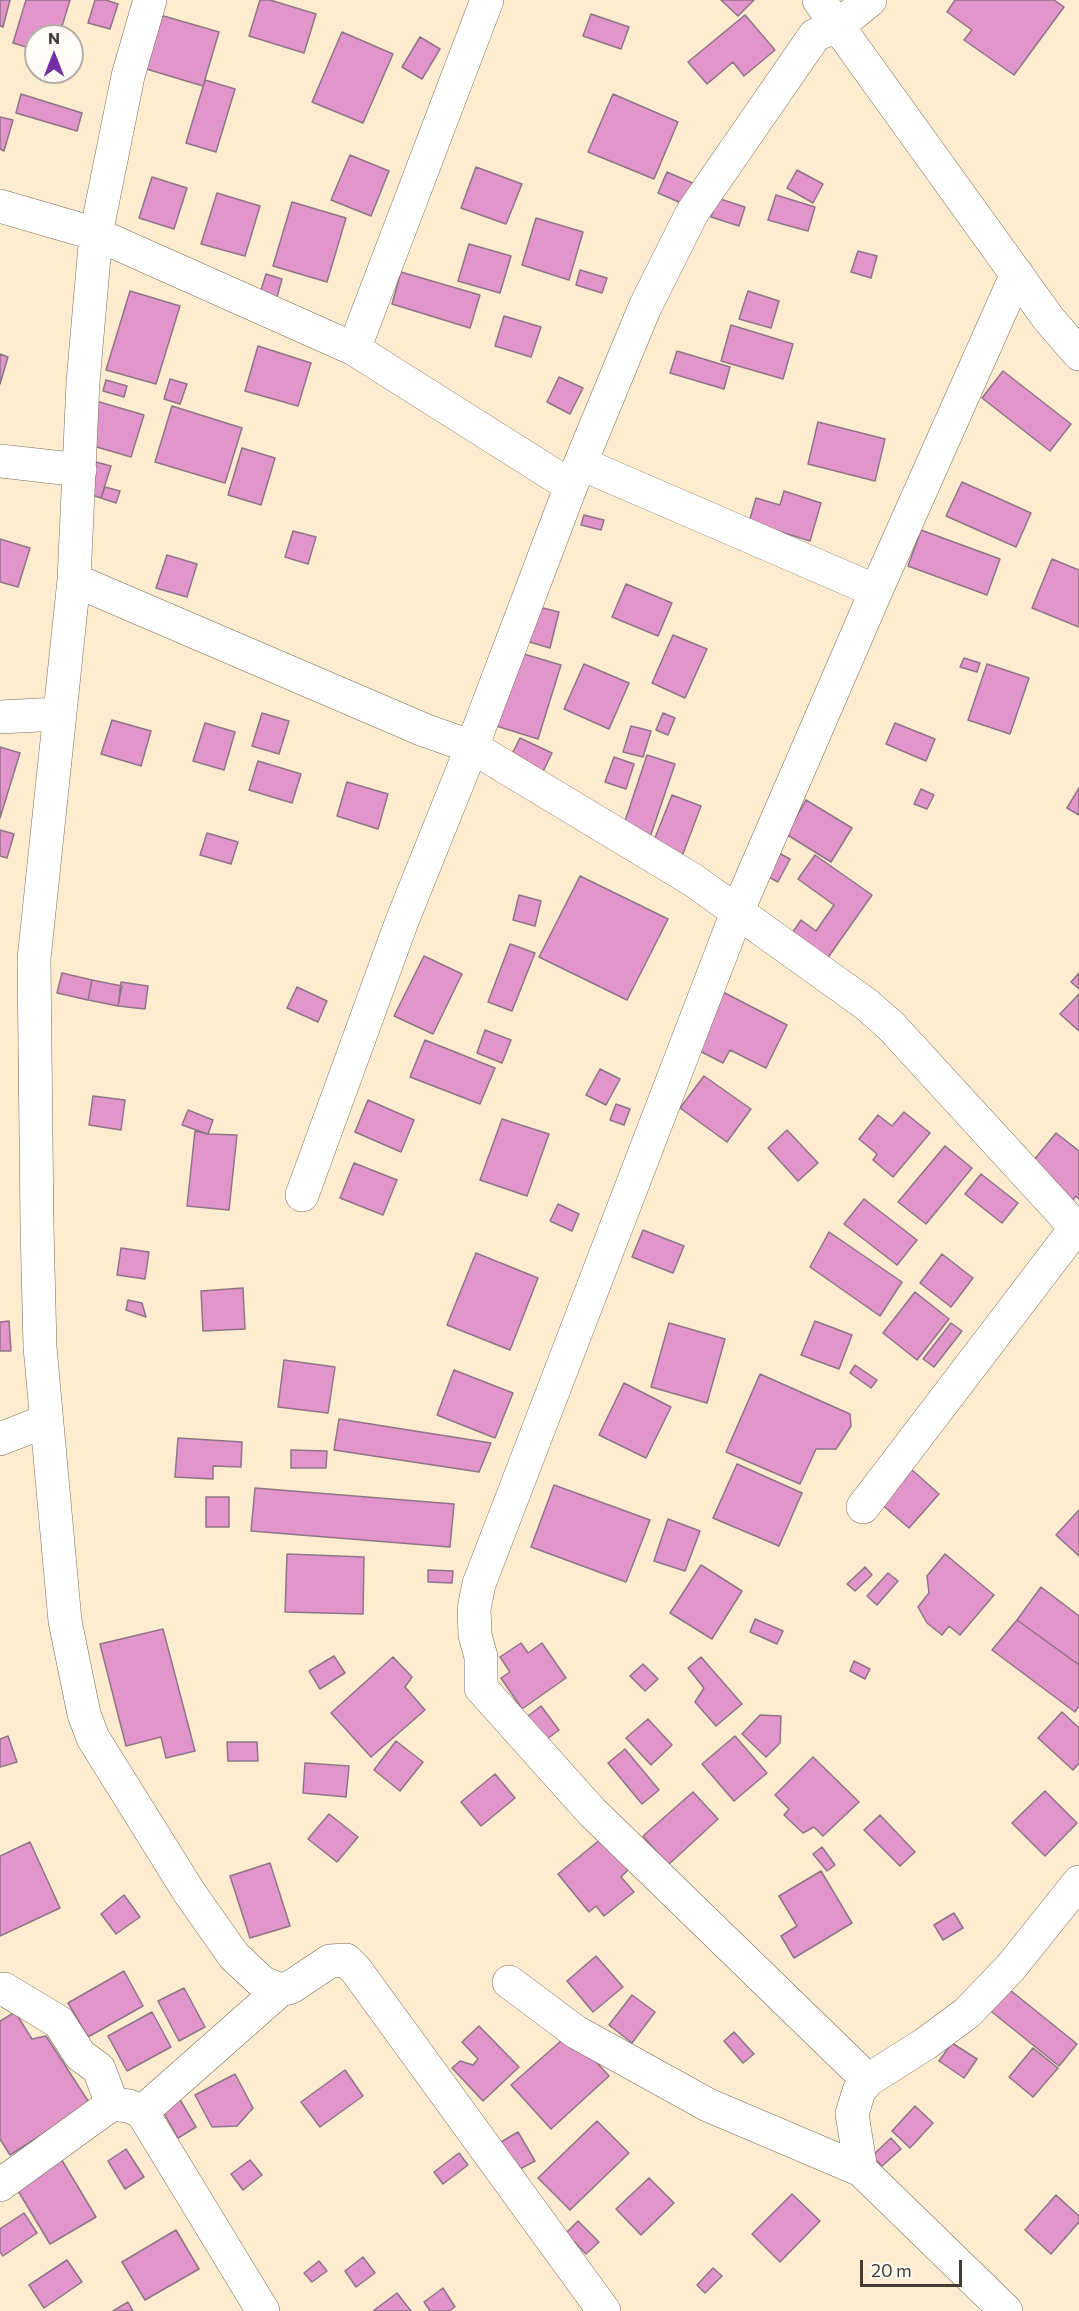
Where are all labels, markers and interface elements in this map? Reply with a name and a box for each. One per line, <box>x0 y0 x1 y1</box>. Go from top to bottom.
north arrow <box>24 24 84 84</box>
text: N <box>48 28 60 47</box>
scale bar <box>863 2248 965 2286</box>
text: 20 m <box>871 2259 912 2281</box>

